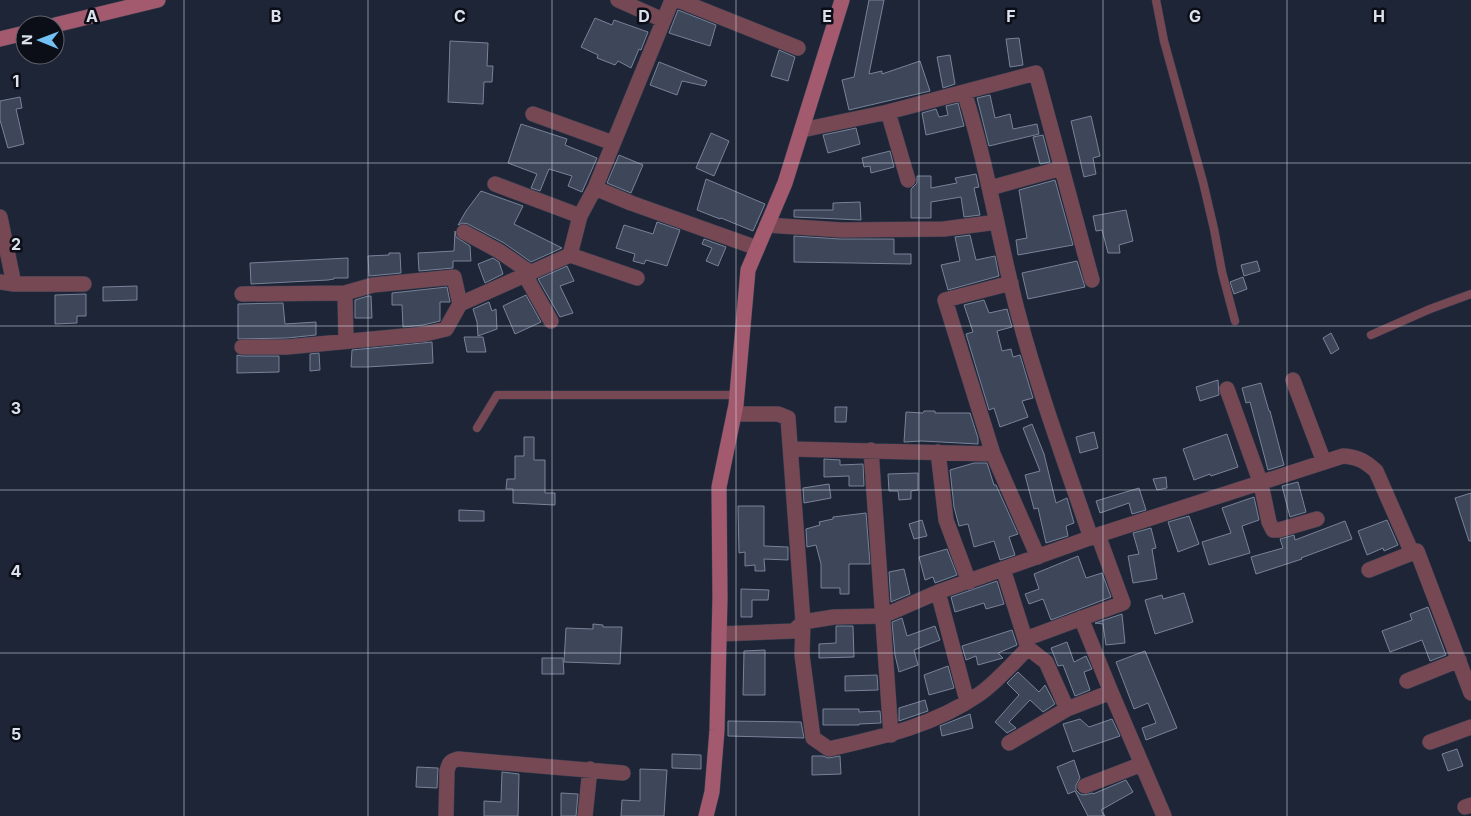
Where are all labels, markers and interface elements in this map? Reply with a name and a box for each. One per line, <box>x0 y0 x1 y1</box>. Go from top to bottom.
text: A <box>86 6 98 26</box>
text: B <box>271 6 281 26</box>
text: C <box>454 6 466 26</box>
text: D <box>638 6 650 26</box>
text: E <box>822 6 832 26</box>
text: F <box>1006 6 1016 26</box>
text: G <box>1189 6 1201 26</box>
text: H <box>1373 6 1385 26</box>
north arrow <box>15 15 65 65</box>
text: N <box>18 34 35 45</box>
text: 1 <box>13 71 19 91</box>
text: 2 <box>11 234 21 254</box>
text: 3 <box>11 398 21 418</box>
text: 4 <box>11 561 22 581</box>
text: 5 <box>11 724 21 744</box>

